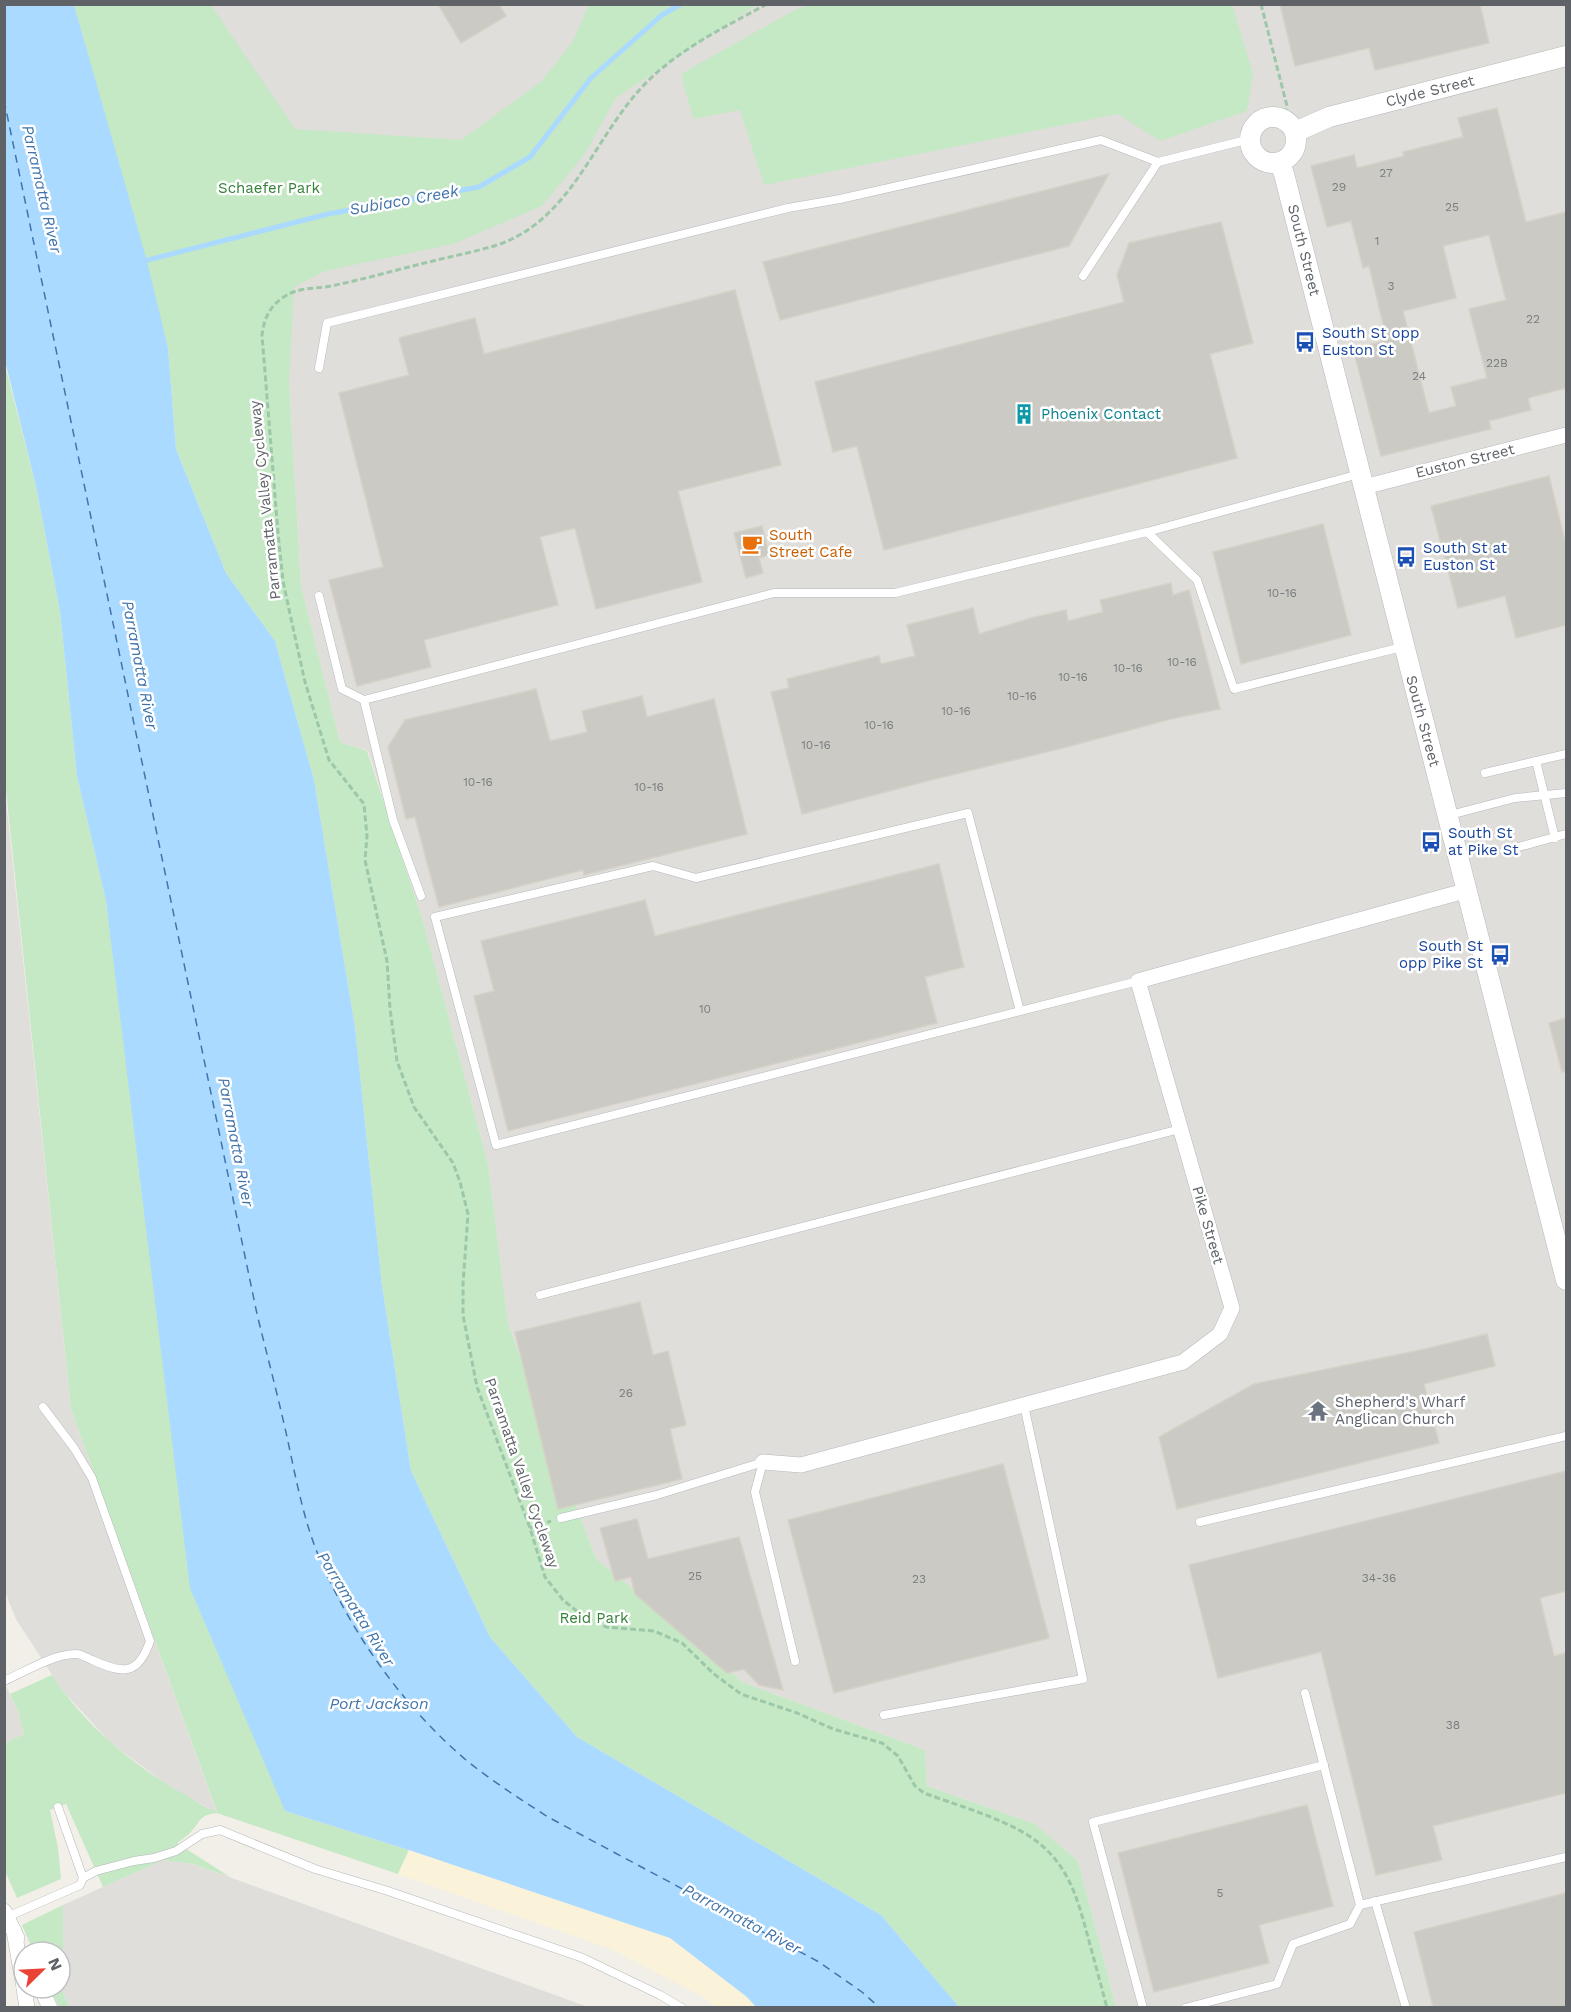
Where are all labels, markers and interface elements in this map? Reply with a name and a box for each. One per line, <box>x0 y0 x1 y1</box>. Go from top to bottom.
street label: Clyde Street <box>1384 71 1477 111</box>
water label: Parramatta River <box>18 123 66 256</box>
house number: 27 <box>1379 166 1393 180</box>
park label: Schaefer Park <box>218 179 320 197</box>
house number: 29 <box>1332 180 1346 194</box>
water label: Subiaco Creek <box>348 181 461 219</box>
house number: 25 <box>1445 200 1459 214</box>
street label: South Street <box>1284 202 1324 298</box>
house number: 1 <box>1375 234 1379 248</box>
house number: 3 <box>1388 279 1395 293</box>
house number: 22 <box>1526 312 1540 326</box>
place label: South St opp Euston St <box>1322 324 1419 359</box>
bus stop icon: South St opp Euston St <box>1293 330 1317 354</box>
house number: 22B <box>1486 356 1508 370</box>
house number: 24 <box>1412 369 1426 383</box>
street label: Parramatta Valley Cycleway <box>246 399 284 600</box>
building icon: Phoenix Contact <box>1012 402 1036 426</box>
place label: Phoenix Contact <box>1041 405 1162 423</box>
street label: Euston Street <box>1414 440 1517 482</box>
place label: South Street Cafe <box>769 526 852 561</box>
cafe icon: South Street Cafe <box>740 532 764 556</box>
place label: South St at Euston St <box>1423 539 1508 574</box>
bus stop icon: South St at Euston St <box>1394 545 1418 569</box>
house number: 10-16 <box>1267 586 1297 600</box>
water label: Parramatta River <box>118 599 162 732</box>
house number: 10-16 <box>1167 655 1197 669</box>
house number: 10-16 <box>1113 661 1143 675</box>
house number: 10-16 <box>1058 670 1088 684</box>
street label: South Street <box>1402 673 1444 769</box>
house number: 10-16 <box>1007 689 1037 703</box>
house number: 10-16 <box>941 704 971 718</box>
house number: 10-16 <box>864 718 894 732</box>
house number: 10-16 <box>801 738 831 752</box>
house number: 10-16 <box>463 775 493 789</box>
house number: 10-16 <box>634 780 664 794</box>
place label: South St at Pike St <box>1448 824 1519 859</box>
bus stop icon: South St at Pike St <box>1419 830 1443 854</box>
place label: South St opp Pike St <box>1399 937 1484 972</box>
bus stop icon: South St opp Pike St <box>1488 943 1512 967</box>
house number: 10 <box>699 1002 711 1016</box>
water label: Parramatta River <box>214 1076 258 1209</box>
street label: Pike Street <box>1188 1184 1228 1267</box>
street label: Parramatta Valley Cycleway <box>481 1376 563 1571</box>
house number: 26 <box>619 1386 633 1400</box>
place label: Shepherd's Wharf Anglican Church <box>1335 1393 1465 1428</box>
temple icon: Shepherd's Wharf Anglican Church <box>1306 1399 1330 1423</box>
water label: Parramatta River <box>313 1548 399 1670</box>
house number: 25 <box>688 1569 702 1583</box>
house number: 34-36 <box>1362 1571 1396 1585</box>
house number: 23 <box>912 1572 926 1586</box>
park label: Reid Park <box>559 1609 629 1627</box>
water label: Port Jackson <box>329 1694 429 1713</box>
house number: 38 <box>1446 1718 1460 1732</box>
water label: Parramatta River <box>680 1880 805 1959</box>
house number: 5 <box>1217 1886 1224 1900</box>
north arrow <box>12 1940 72 2000</box>
text: N <box>44 1955 66 1973</box>

